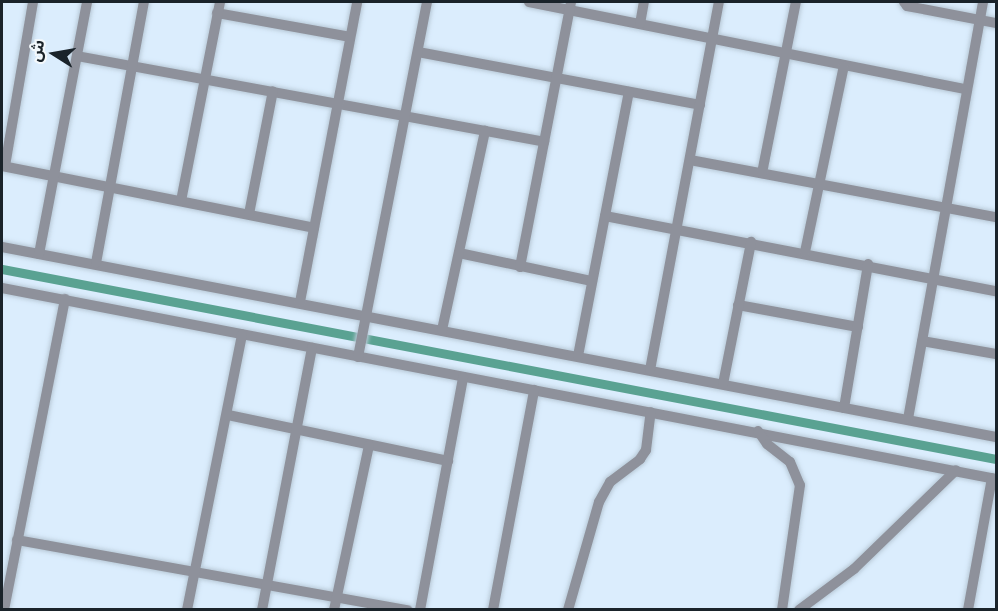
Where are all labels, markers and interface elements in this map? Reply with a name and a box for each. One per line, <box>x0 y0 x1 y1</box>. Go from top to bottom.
north arrow <box>24 24 84 84</box>
text: ش <box>24 38 48 63</box>

